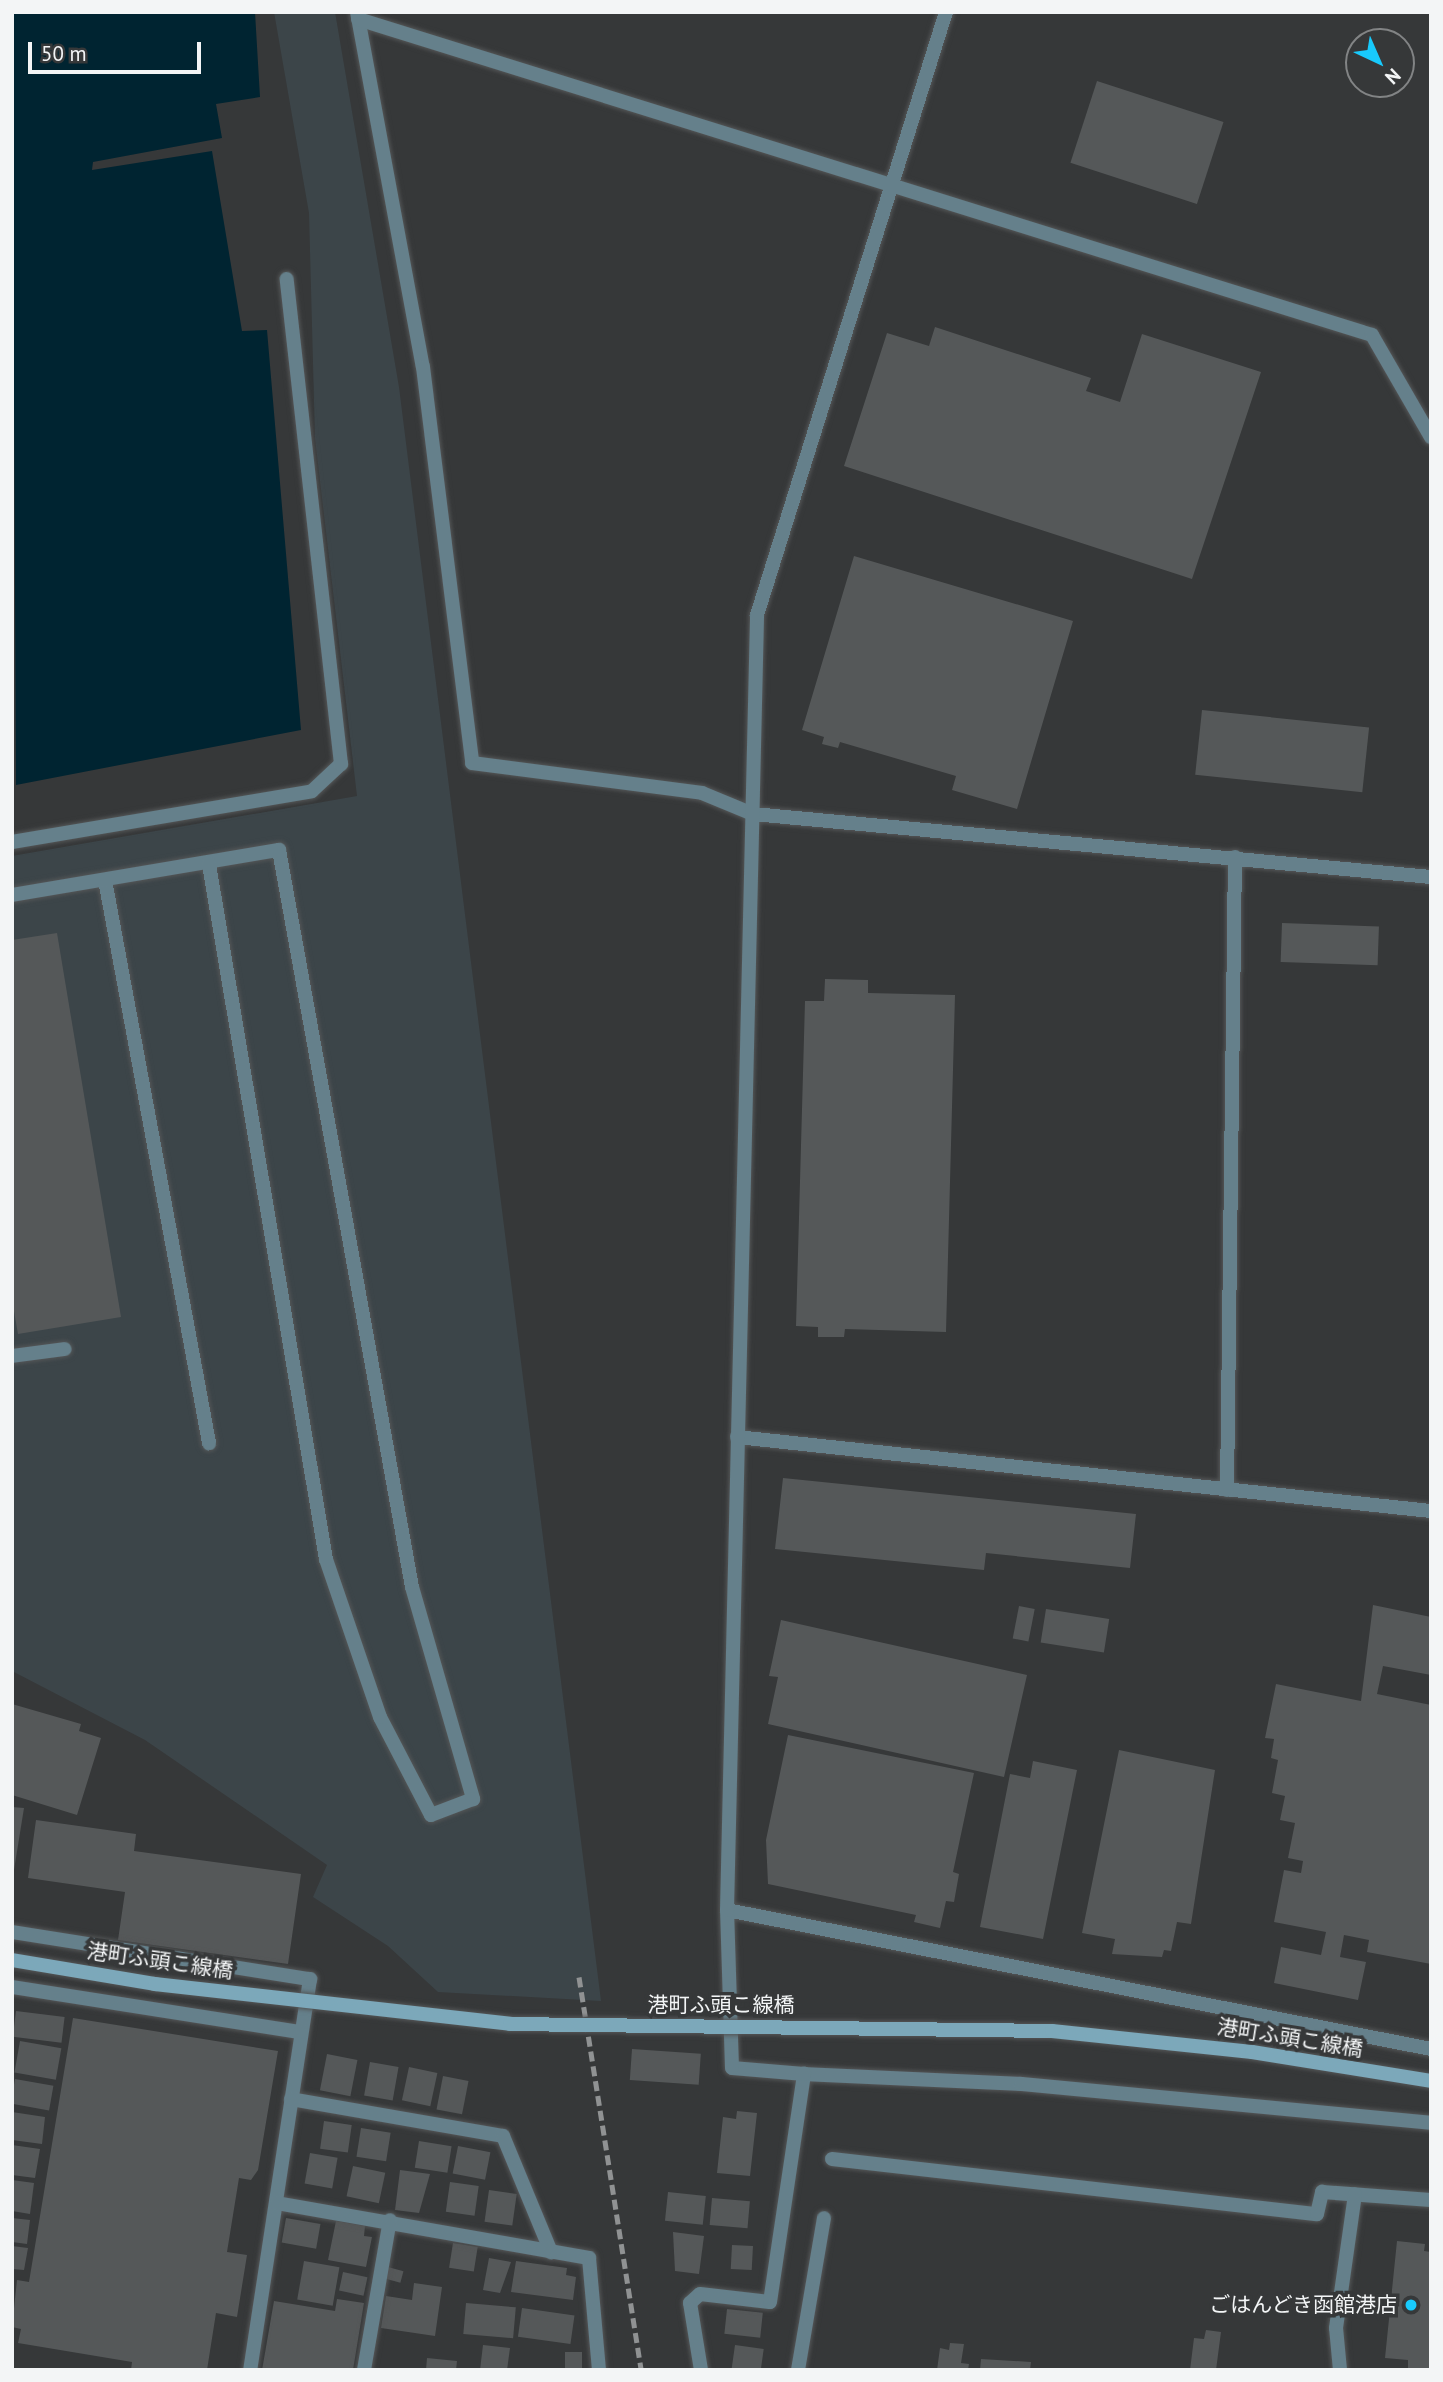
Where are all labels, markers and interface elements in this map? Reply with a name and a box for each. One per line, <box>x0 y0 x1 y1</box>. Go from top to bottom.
scale bar <box>32 28 205 72</box>
north arrow <box>1345 28 1415 98</box>
text: 50 m <box>41 40 87 67</box>
text: N <box>1380 64 1406 90</box>
street label: 港町ふ頭こ線橋 <box>85 1938 235 1984</box>
street label: 港町ふ頭こ線橋 <box>648 1992 794 2018</box>
street label: 港町ふ頭こ線橋 <box>1215 2014 1365 2062</box>
place label: ごはんどき函館港店 <box>1208 2292 1397 2318</box>
marker: ごはんどき函館港店 <box>1403 2297 1419 2313</box>

